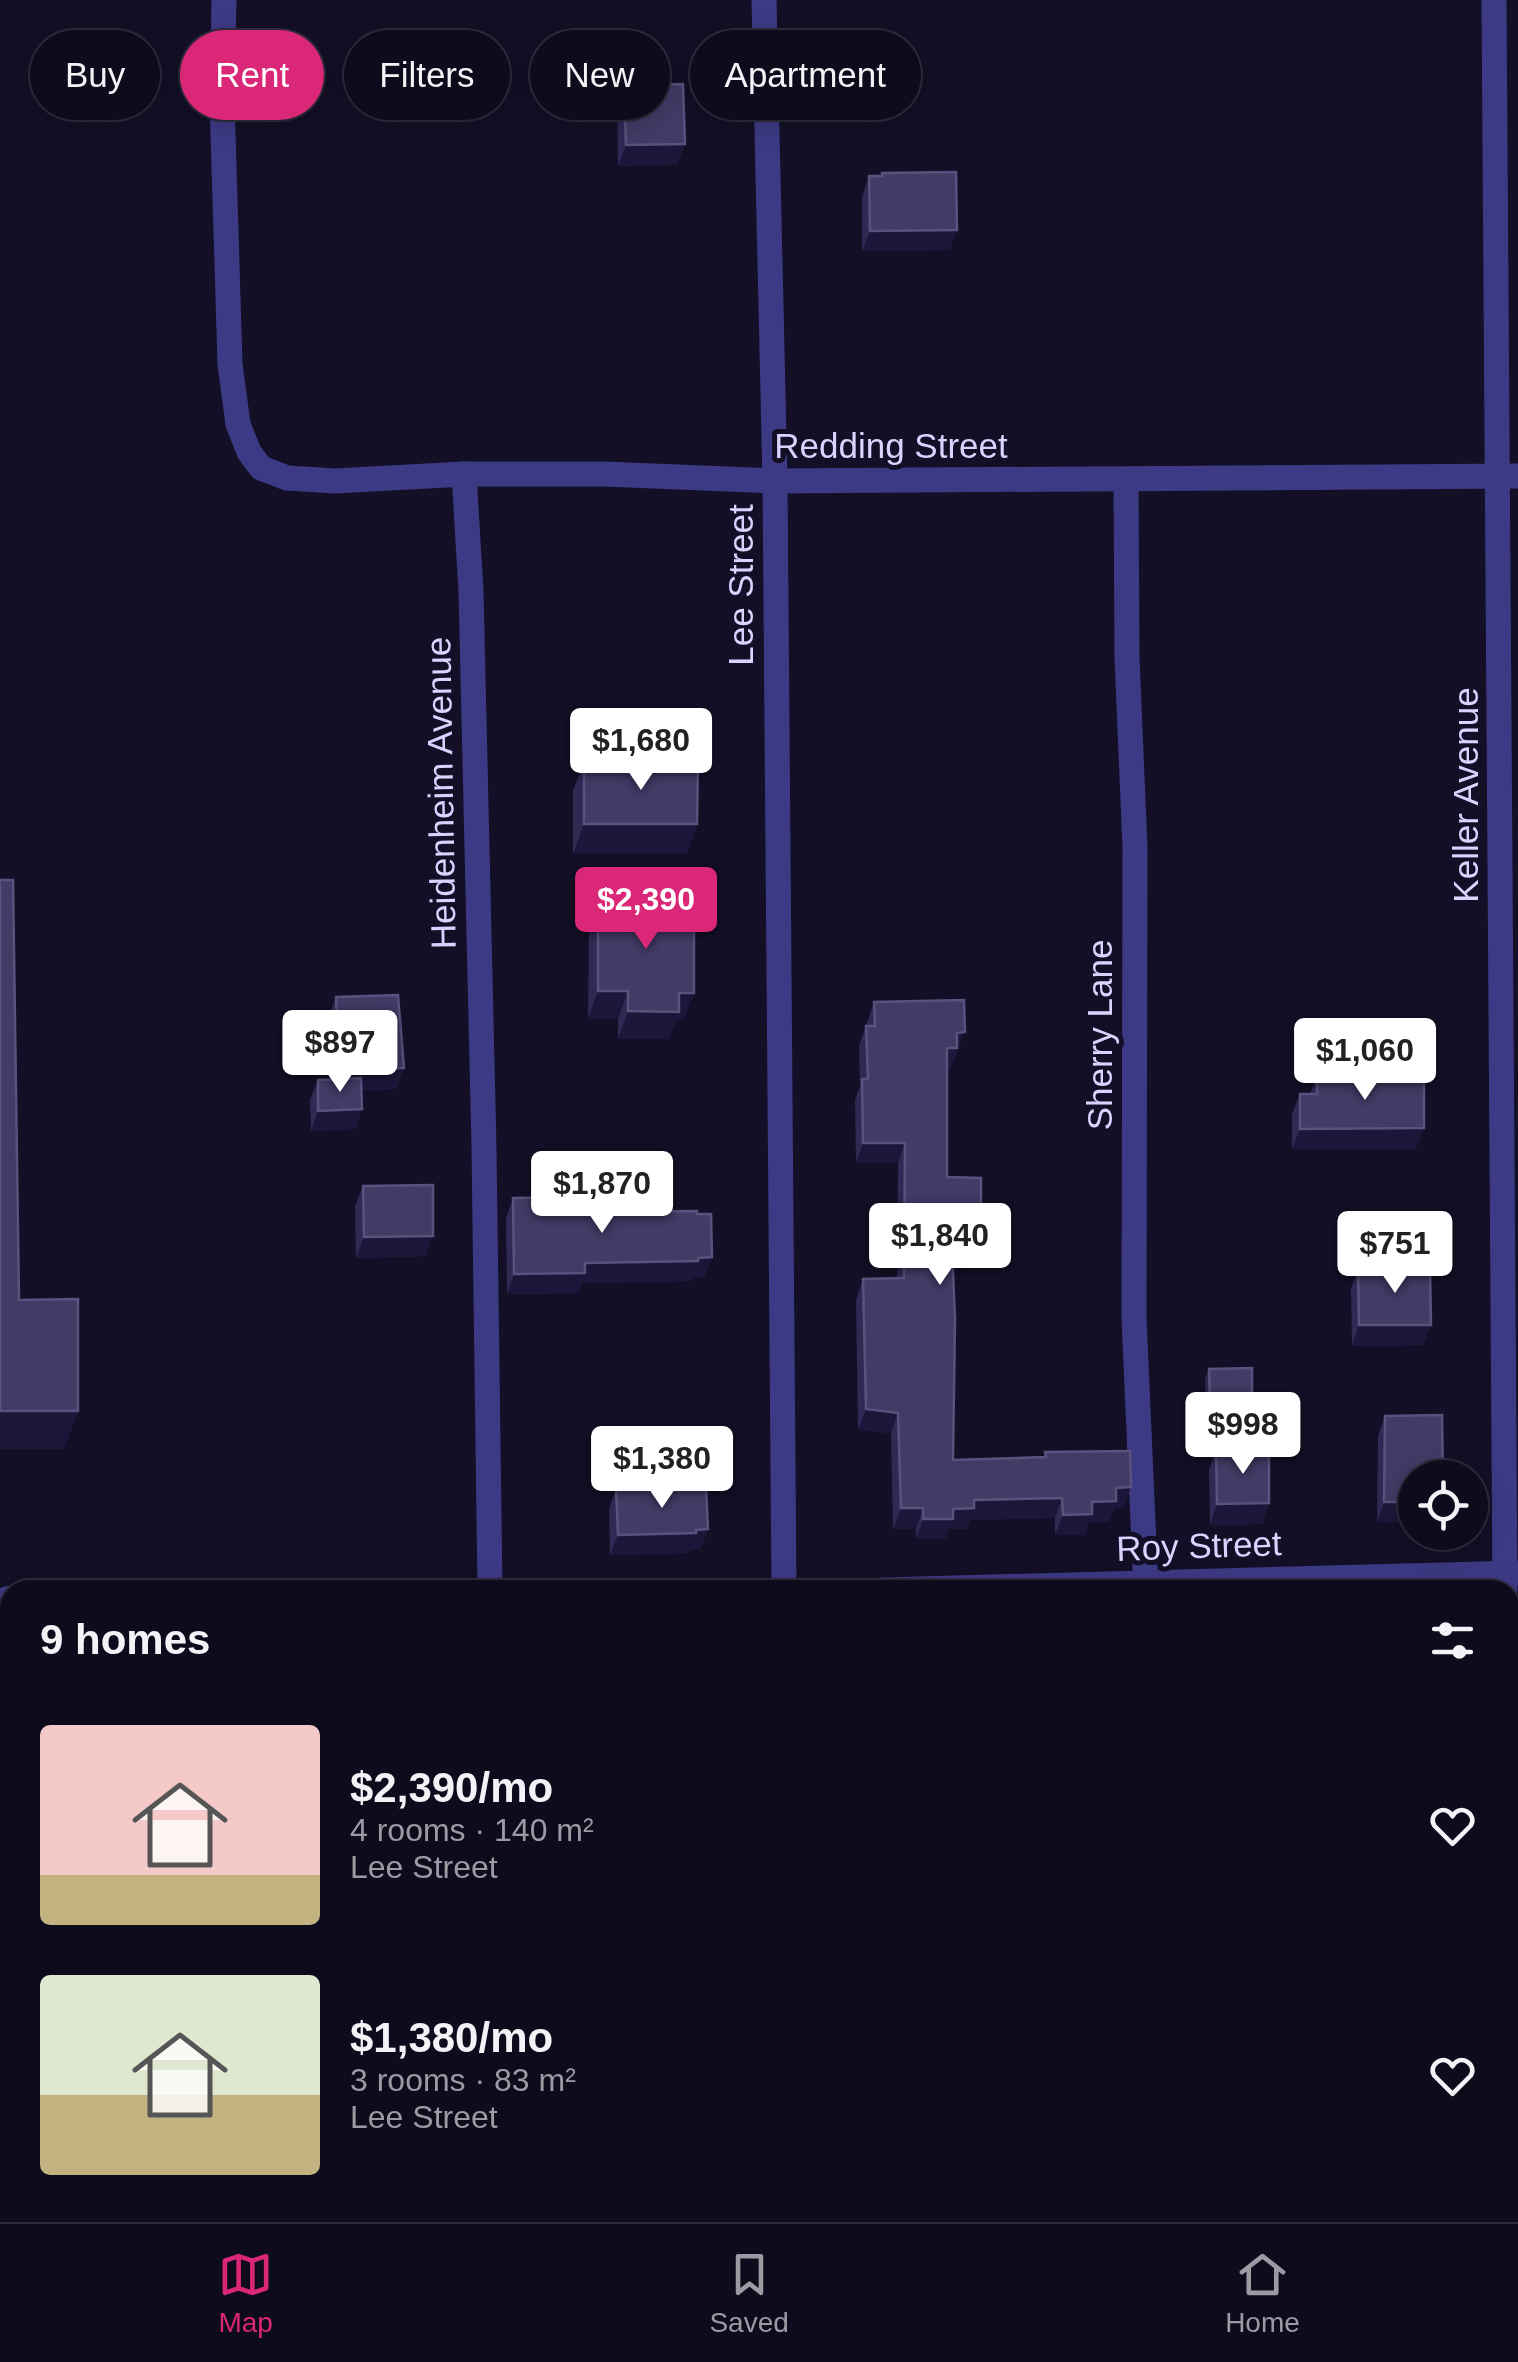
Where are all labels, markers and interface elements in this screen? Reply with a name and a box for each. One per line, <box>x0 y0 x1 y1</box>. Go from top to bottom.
chip: Buy <box>30 30 160 120</box>
chip: Rent <box>180 30 324 120</box>
chip: Filters <box>344 30 510 120</box>
chip: New <box>530 30 670 120</box>
chip: Apartment <box>690 30 921 120</box>
street label: Redding Street <box>774 426 1008 465</box>
street label: Lee Street <box>721 504 760 666</box>
street label: Heidenheim Avenue <box>418 636 463 950</box>
street label: Keller Avenue <box>1446 687 1485 903</box>
pin: $1,680 <box>560 708 722 793</box>
text: $1,680 <box>592 722 690 758</box>
pin: $2,390 <box>565 867 727 952</box>
text: $2,390 <box>597 881 695 917</box>
street label: Sherry Lane <box>1080 940 1119 1130</box>
pin: $897 <box>281 1010 399 1095</box>
pin: $1,060 <box>1284 1018 1446 1103</box>
text: $897 <box>304 1024 376 1060</box>
text: $1,060 <box>1316 1032 1414 1068</box>
pin: $1,870 <box>521 1151 683 1236</box>
text: $1,870 <box>553 1165 651 1201</box>
pin: $1,840 <box>859 1203 1021 1288</box>
pin: $751 <box>1336 1211 1454 1296</box>
text: $1,840 <box>891 1217 989 1253</box>
text: $751 <box>1359 1225 1431 1261</box>
pin: $998 <box>1184 1392 1302 1477</box>
text: $998 <box>1207 1406 1279 1442</box>
pin: $1,380 <box>581 1426 743 1511</box>
text: $1,380 <box>613 1440 711 1476</box>
map controls <box>1398 1460 1488 1550</box>
button: locate <box>1398 1460 1488 1550</box>
street label: Roy Street <box>1116 1523 1283 1568</box>
icon: filters <box>1425 1613 1480 1668</box>
text: 9 homes <box>40 1616 210 1663</box>
text: $2,390/mo <box>350 1764 553 1811</box>
icon: home <box>120 1765 240 1885</box>
icon: heart <box>1425 1798 1480 1853</box>
text: 4 rooms · 140 m² <box>350 1812 594 1848</box>
text: Lee Street <box>350 1849 498 1885</box>
text: $1,380/mo <box>350 2014 553 2061</box>
icon: home <box>120 2015 240 2135</box>
icon: heart <box>1425 2048 1480 2103</box>
text: 3 rooms · 83 m² <box>350 2062 576 2098</box>
text: Lee Street <box>350 2099 498 2135</box>
tab: Map <box>218 2247 273 2339</box>
tab: Saved <box>709 2247 789 2339</box>
tab: Home <box>1225 2247 1300 2339</box>

